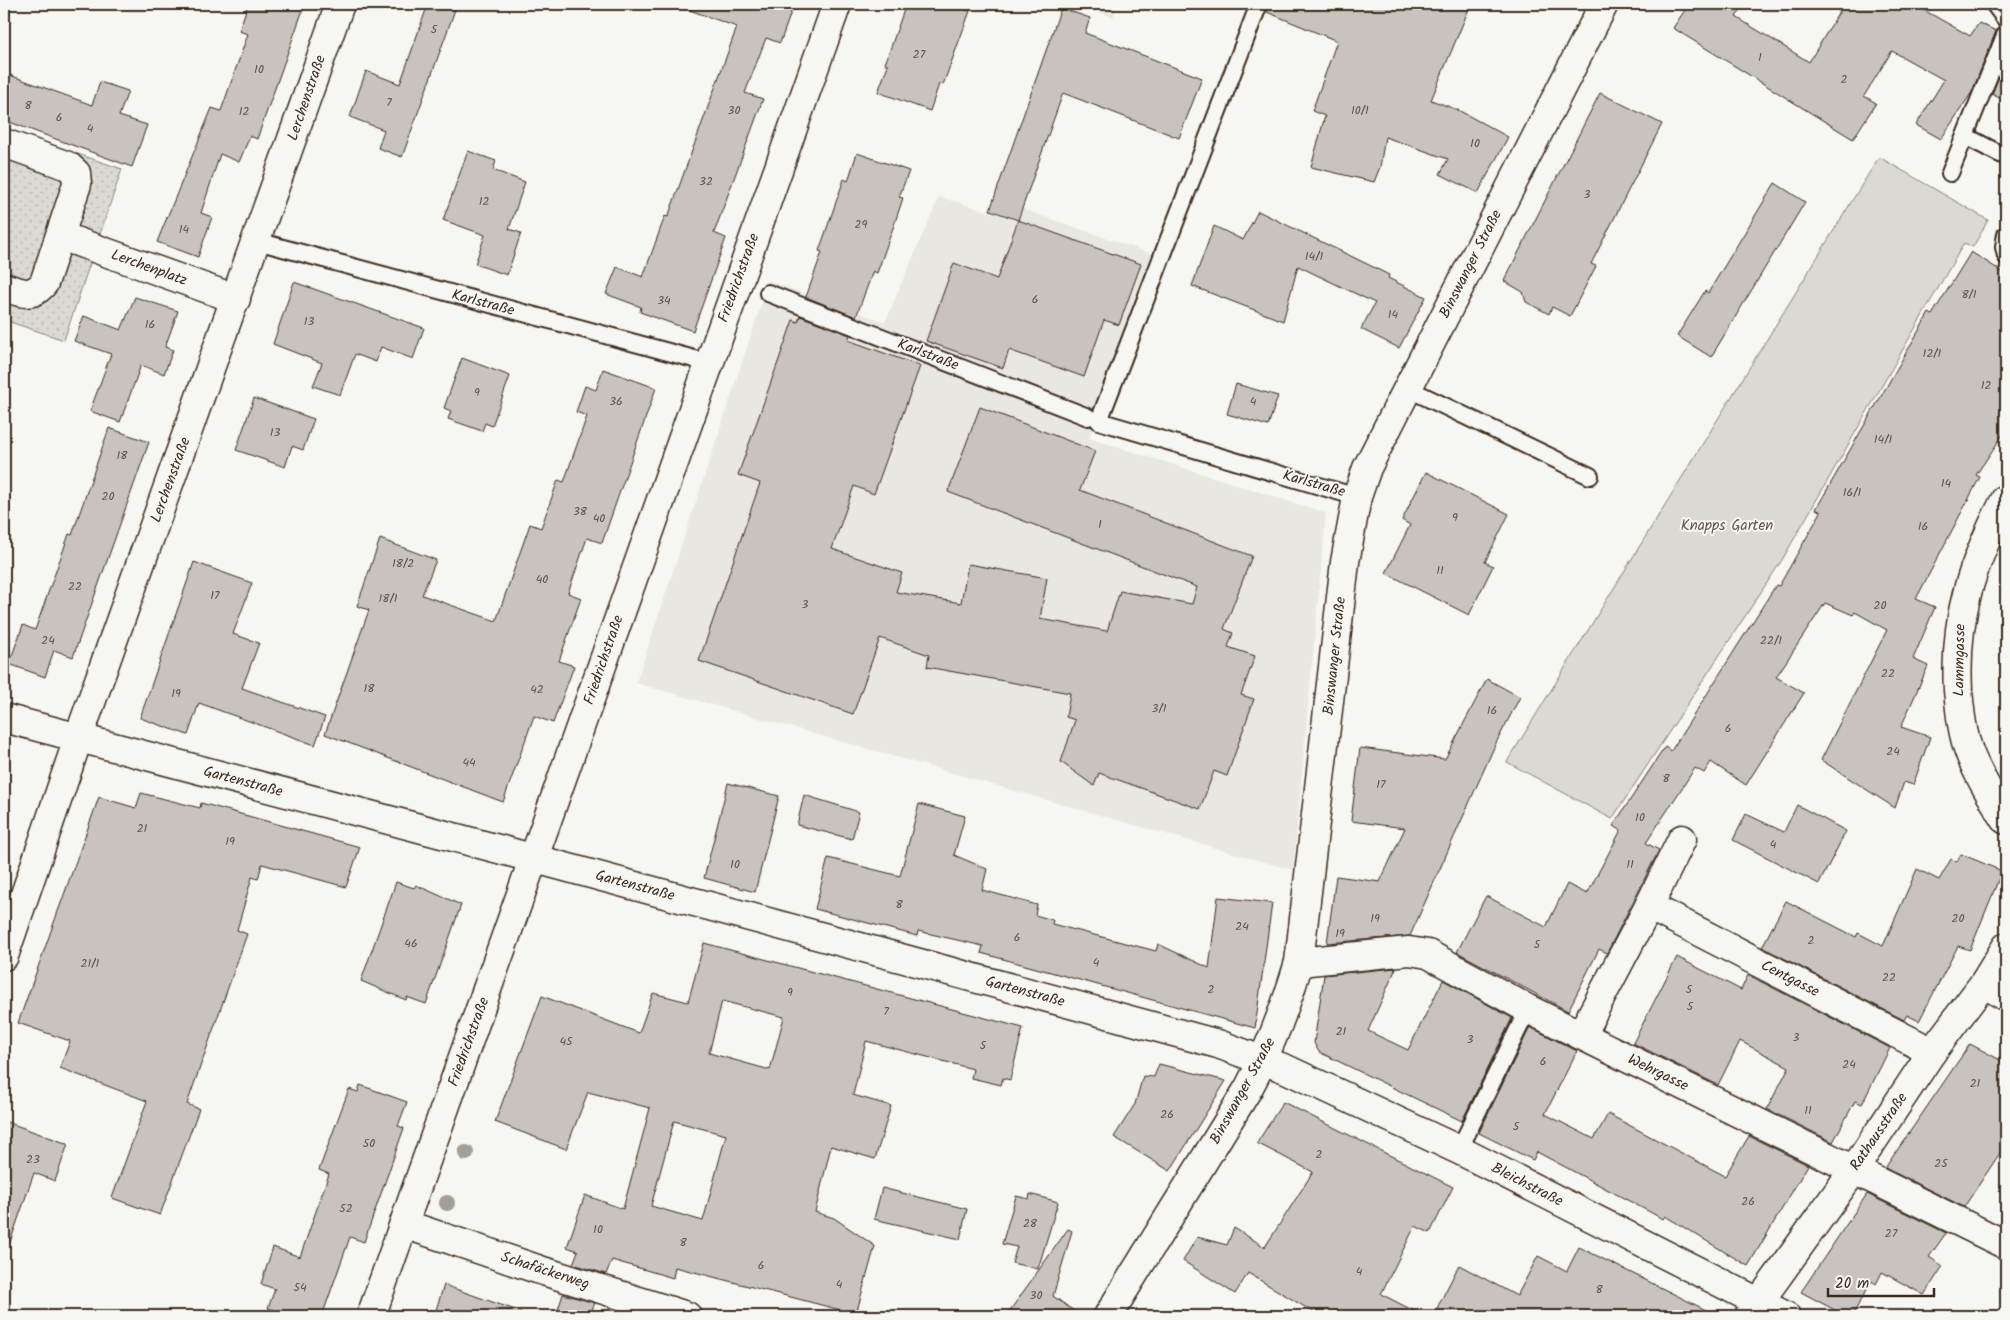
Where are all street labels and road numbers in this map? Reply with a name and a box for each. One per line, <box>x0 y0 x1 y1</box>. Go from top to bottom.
street label: Lerchenstraße <box>281 52 333 144</box>
street label: Binswanger Straße <box>1433 205 1509 322</box>
street label: Friedrichstraße <box>712 230 766 326</box>
street label: Lerchenplatz <box>107 243 191 293</box>
street label: Karlstraße <box>449 283 517 323</box>
street label: Karlstraße <box>894 332 963 378</box>
street label: Lerchenstraße <box>144 434 198 526</box>
street label: Karlstraße <box>1280 464 1348 504</box>
street label: Binswanger Straße <box>1317 595 1353 716</box>
street label: Friedrichstraße <box>577 612 631 708</box>
street label: Lammgasse <box>1947 623 1973 697</box>
street label: Gartenstraße <box>201 760 286 804</box>
street label: Gartenstraße <box>593 864 678 908</box>
street label: Centgasse <box>1756 954 1824 1004</box>
street label: Gartenstraße <box>983 970 1068 1014</box>
street label: Friedrichstraße <box>442 994 496 1090</box>
street label: Binswanger Straße <box>1204 1033 1282 1149</box>
street label: Wehrgasse <box>1623 1048 1693 1098</box>
street label: Rathausstraße <box>1844 1088 1914 1176</box>
street label: Bleichstraße <box>1487 1157 1567 1214</box>
street label: Schafäckerweg <box>498 1245 592 1297</box>

